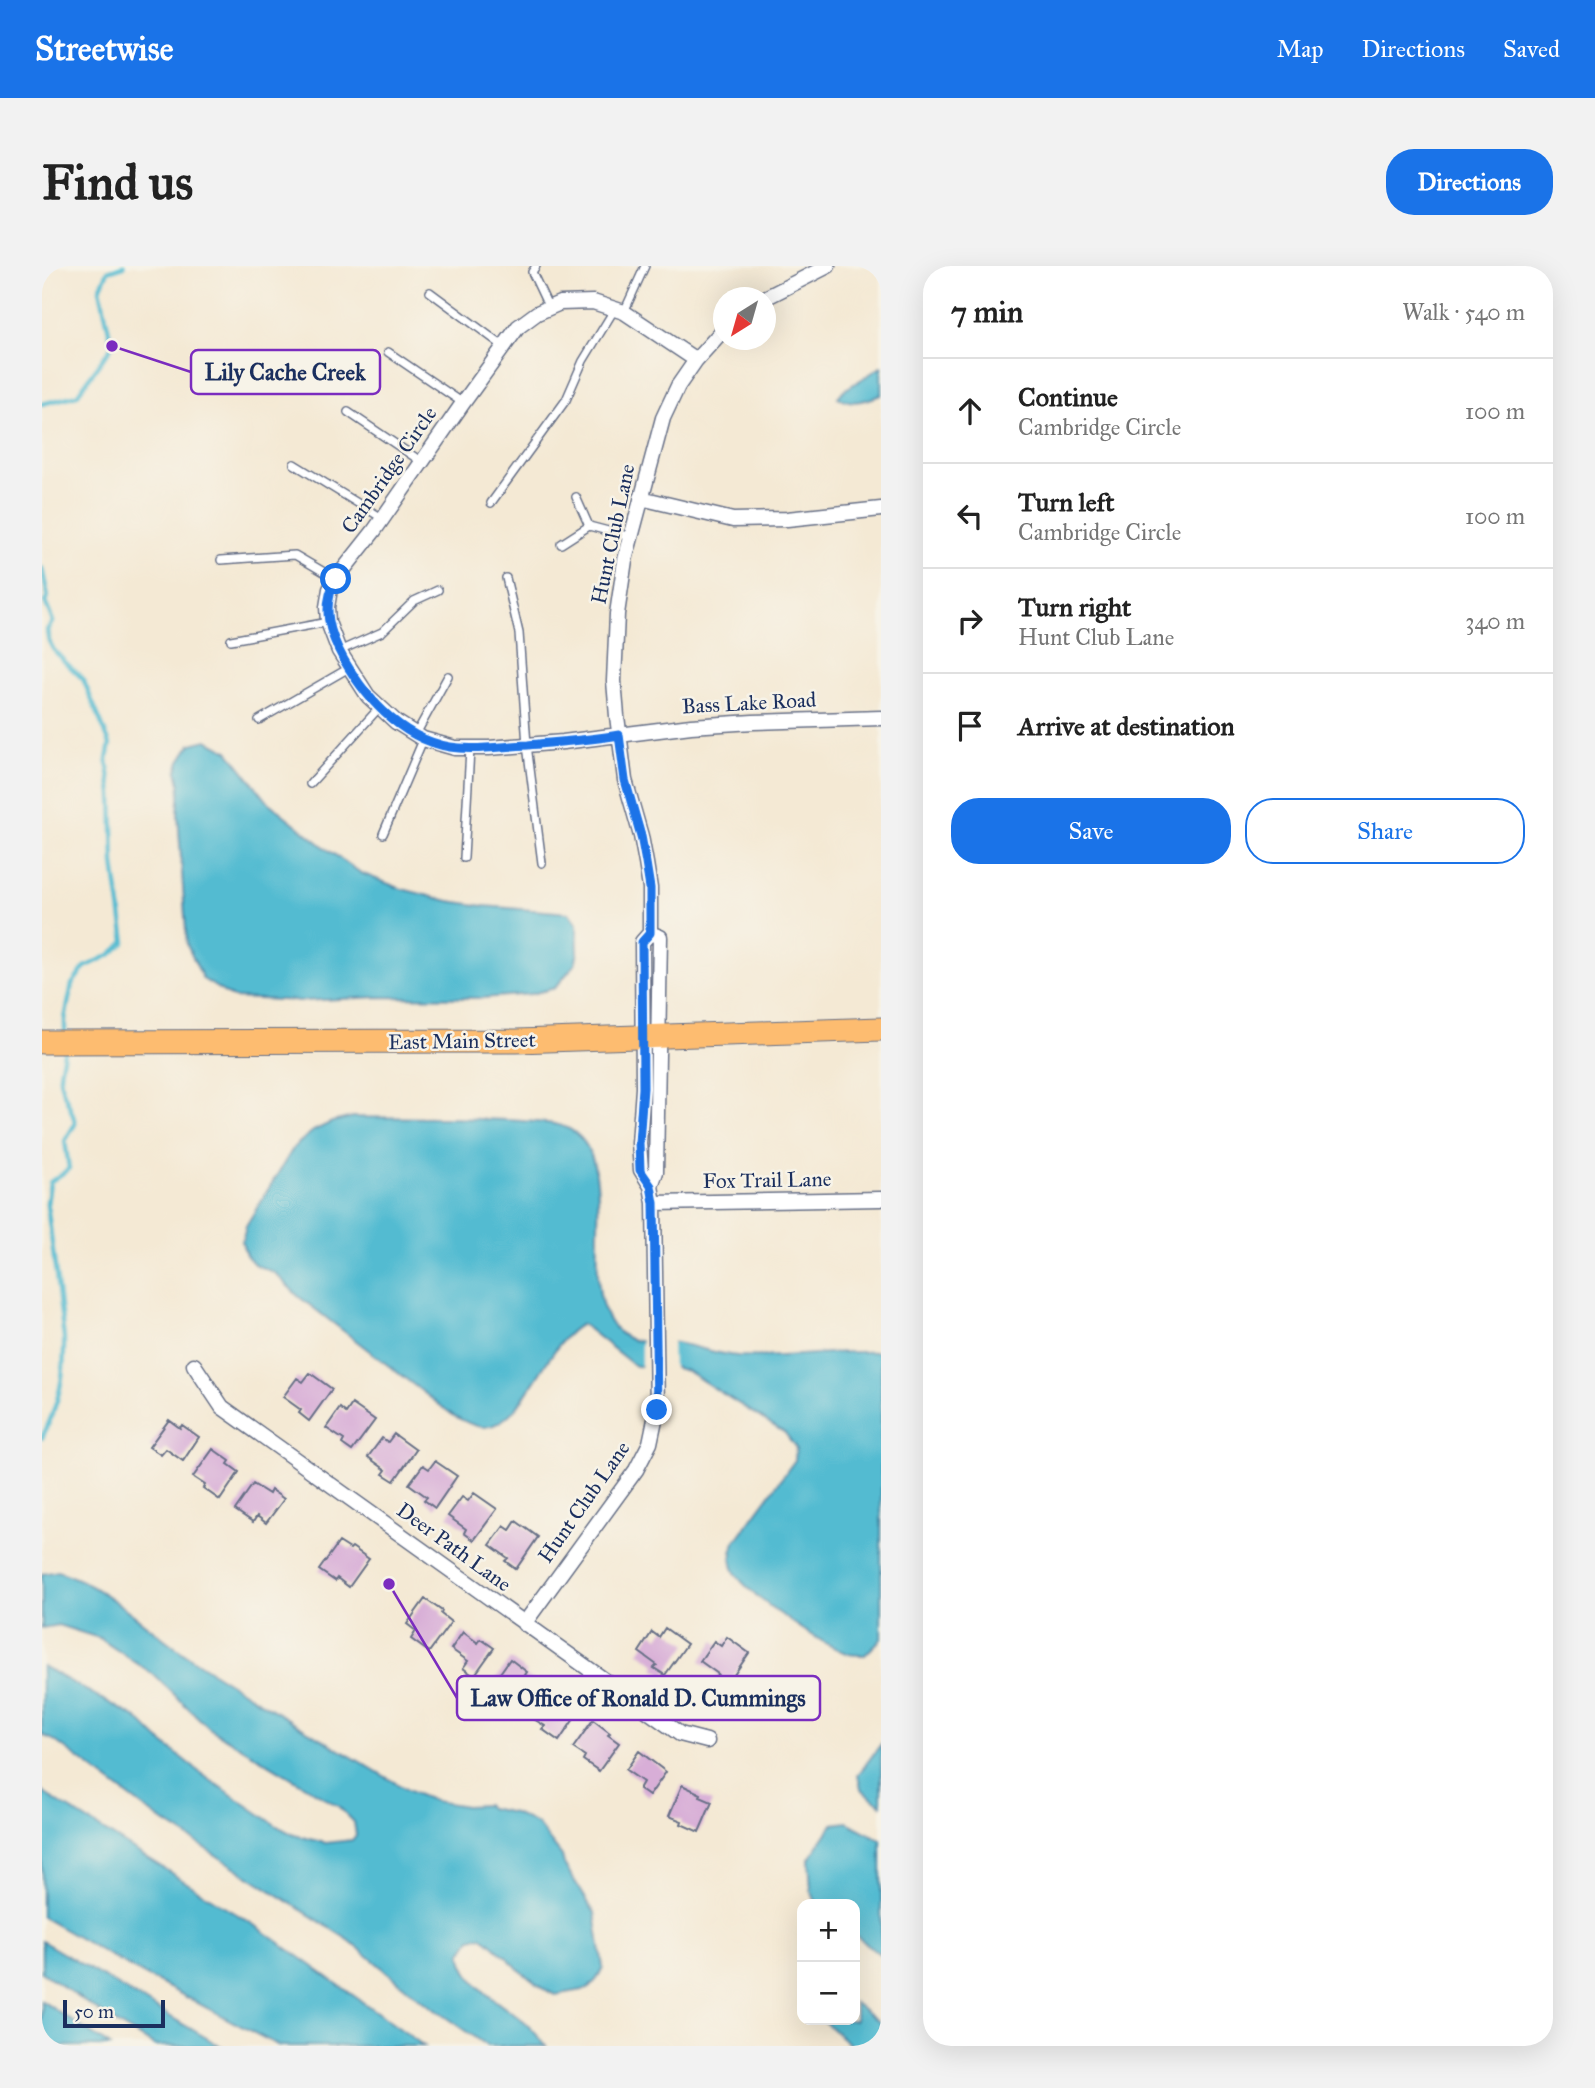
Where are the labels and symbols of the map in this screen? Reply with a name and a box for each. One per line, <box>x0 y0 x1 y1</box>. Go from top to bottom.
north arrow <box>713 287 776 350</box>
callout: Lily Cache Creek <box>191 350 380 394</box>
text: Lily Cache Creek <box>204 358 367 387</box>
street label: Cambridge Circle <box>336 401 443 539</box>
street label: Hunt Club Lane <box>585 461 641 606</box>
route start <box>320 563 351 594</box>
street label: Bass Lake Road <box>681 686 817 720</box>
street label: East Main Street <box>388 1027 537 1055</box>
street label: Fox Trail Lane <box>702 1166 832 1194</box>
route end <box>641 1394 672 1425</box>
street label: Hunt Club Lane <box>532 1436 636 1568</box>
street label: Deer Path Lane <box>392 1497 516 1597</box>
callout: Law Office of Ronald D. Cummings <box>457 1676 820 1720</box>
text: Law Office of Ronald D. Cummings <box>470 1684 806 1713</box>
scale bar <box>63 1997 164 2029</box>

